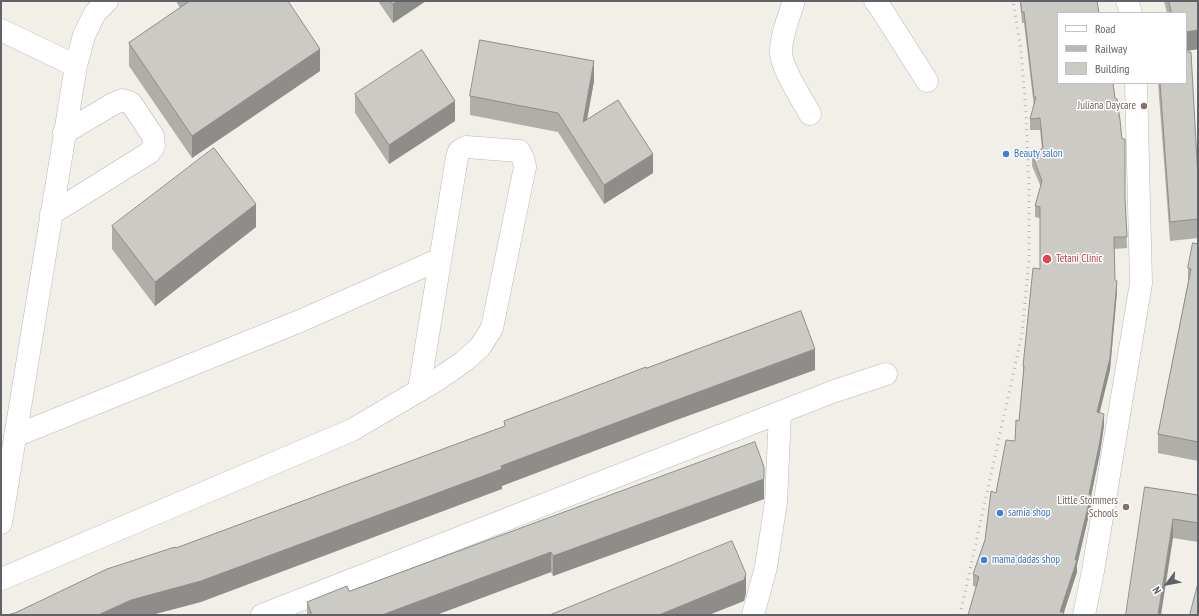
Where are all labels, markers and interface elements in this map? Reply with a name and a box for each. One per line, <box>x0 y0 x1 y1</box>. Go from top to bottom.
legend <box>1057 12 1187 84</box>
text: Road <box>1095 21 1115 36</box>
text: Railway <box>1095 41 1127 56</box>
text: Building <box>1095 61 1130 76</box>
place label: Juliana Daycare <box>1077 99 1136 113</box>
marker: Juliana Daycare <box>1139 101 1149 111</box>
place label: Beauty salon <box>1014 147 1063 161</box>
marker: Beauty salon <box>1001 149 1011 159</box>
place label: Tetani Clinic <box>1056 252 1102 266</box>
marker: Tetani Clinic <box>1041 253 1053 265</box>
place label: Little Stommers Schools <box>1058 494 1118 520</box>
marker: Little Stommers Schools <box>1121 502 1131 512</box>
place label: samia shop <box>1008 506 1050 520</box>
marker: samia shop <box>995 508 1005 518</box>
place label: mama dadas shop <box>992 553 1060 567</box>
marker: mama dadas shop <box>979 555 989 565</box>
north arrow <box>1147 564 1187 604</box>
text: N <box>1149 584 1164 597</box>

